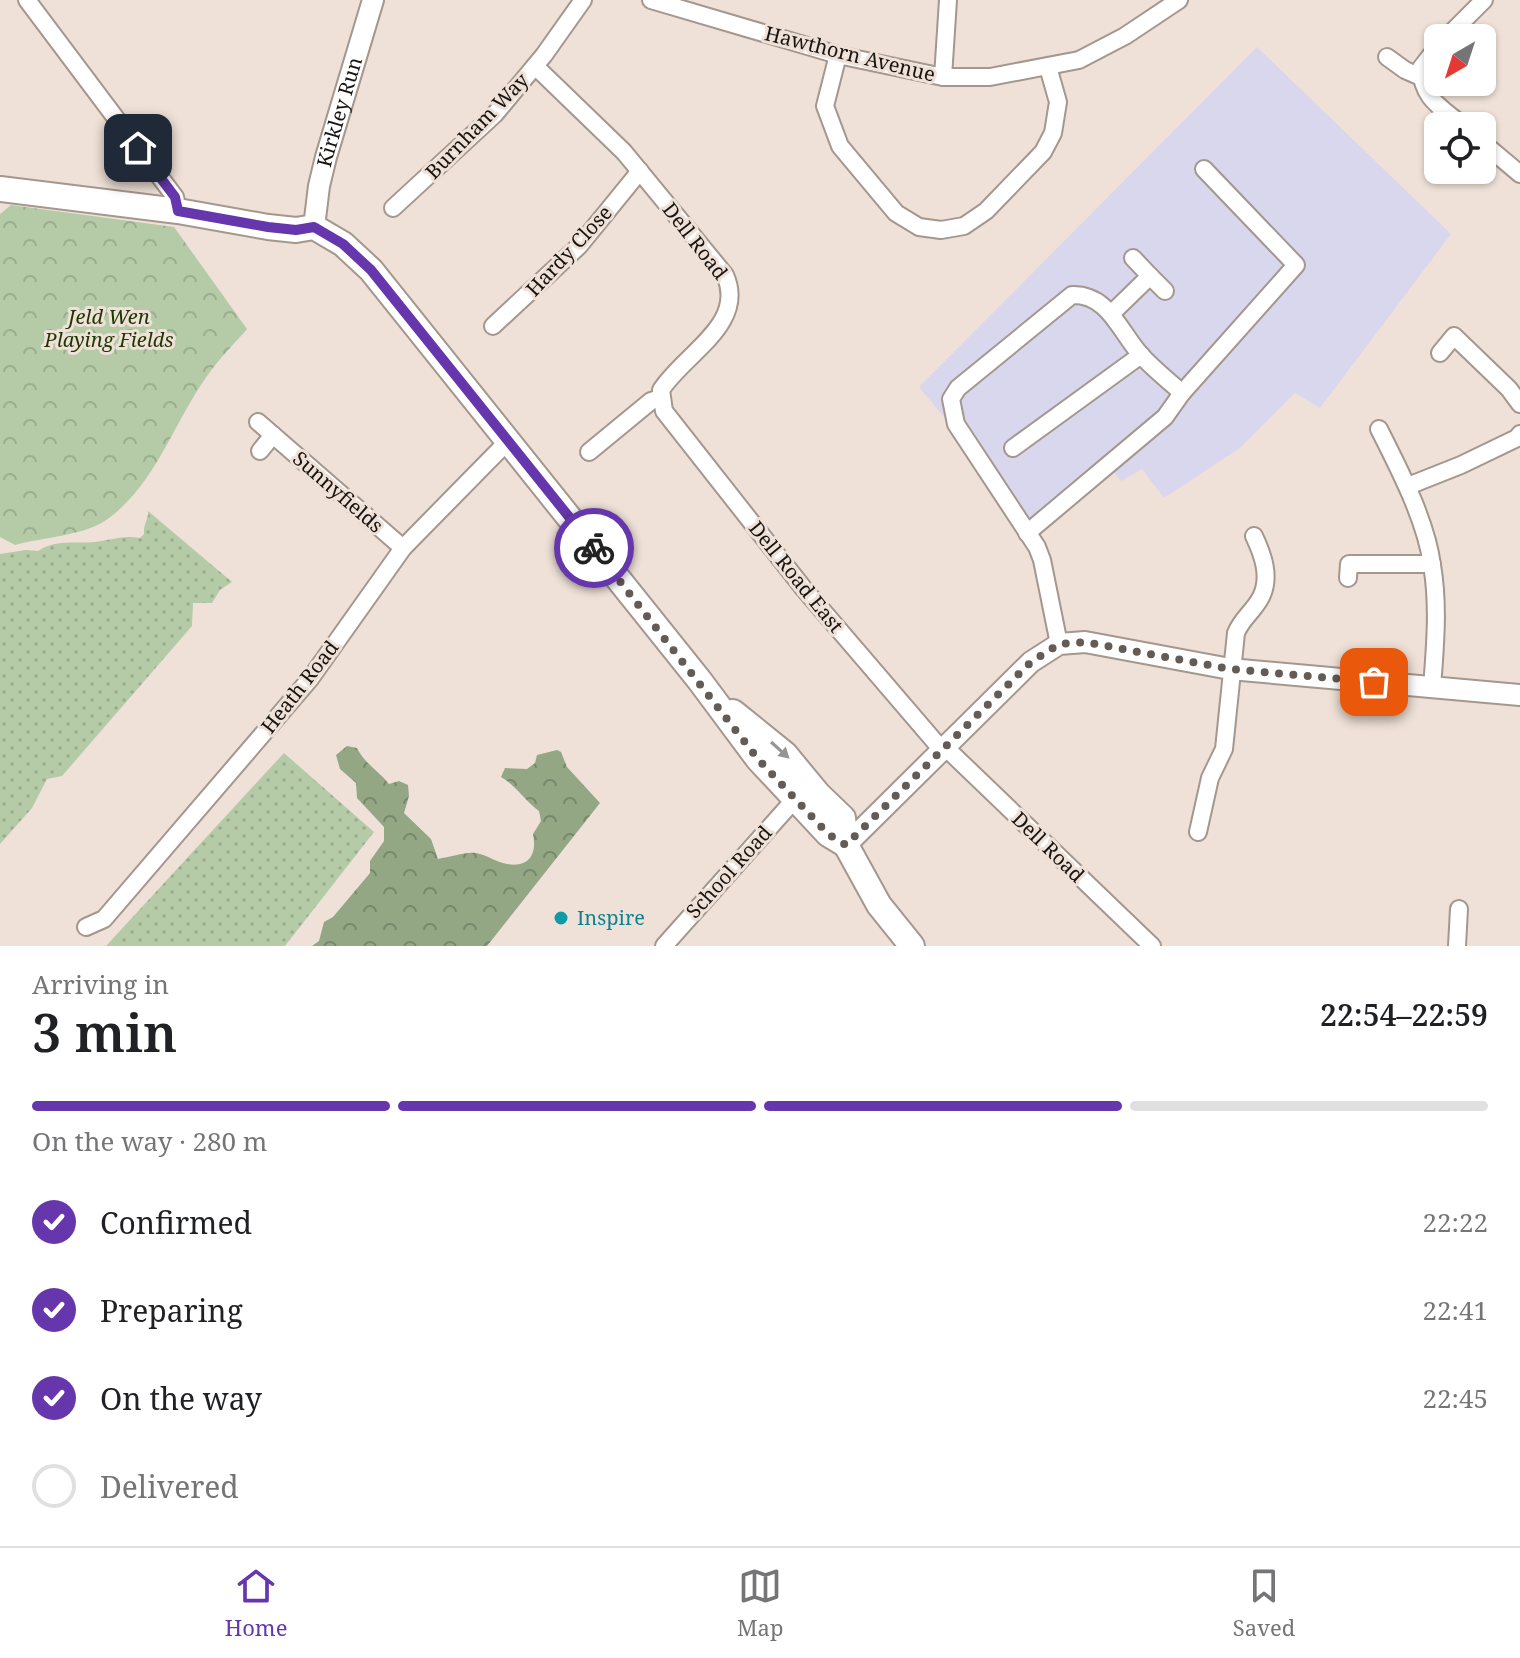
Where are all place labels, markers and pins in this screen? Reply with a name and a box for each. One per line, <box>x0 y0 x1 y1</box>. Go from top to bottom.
pin <box>104 114 172 182</box>
pin <box>1340 648 1408 716</box>
place label: Inspire <box>577 904 645 931</box>
marker: Inspire <box>552 909 570 927</box>

